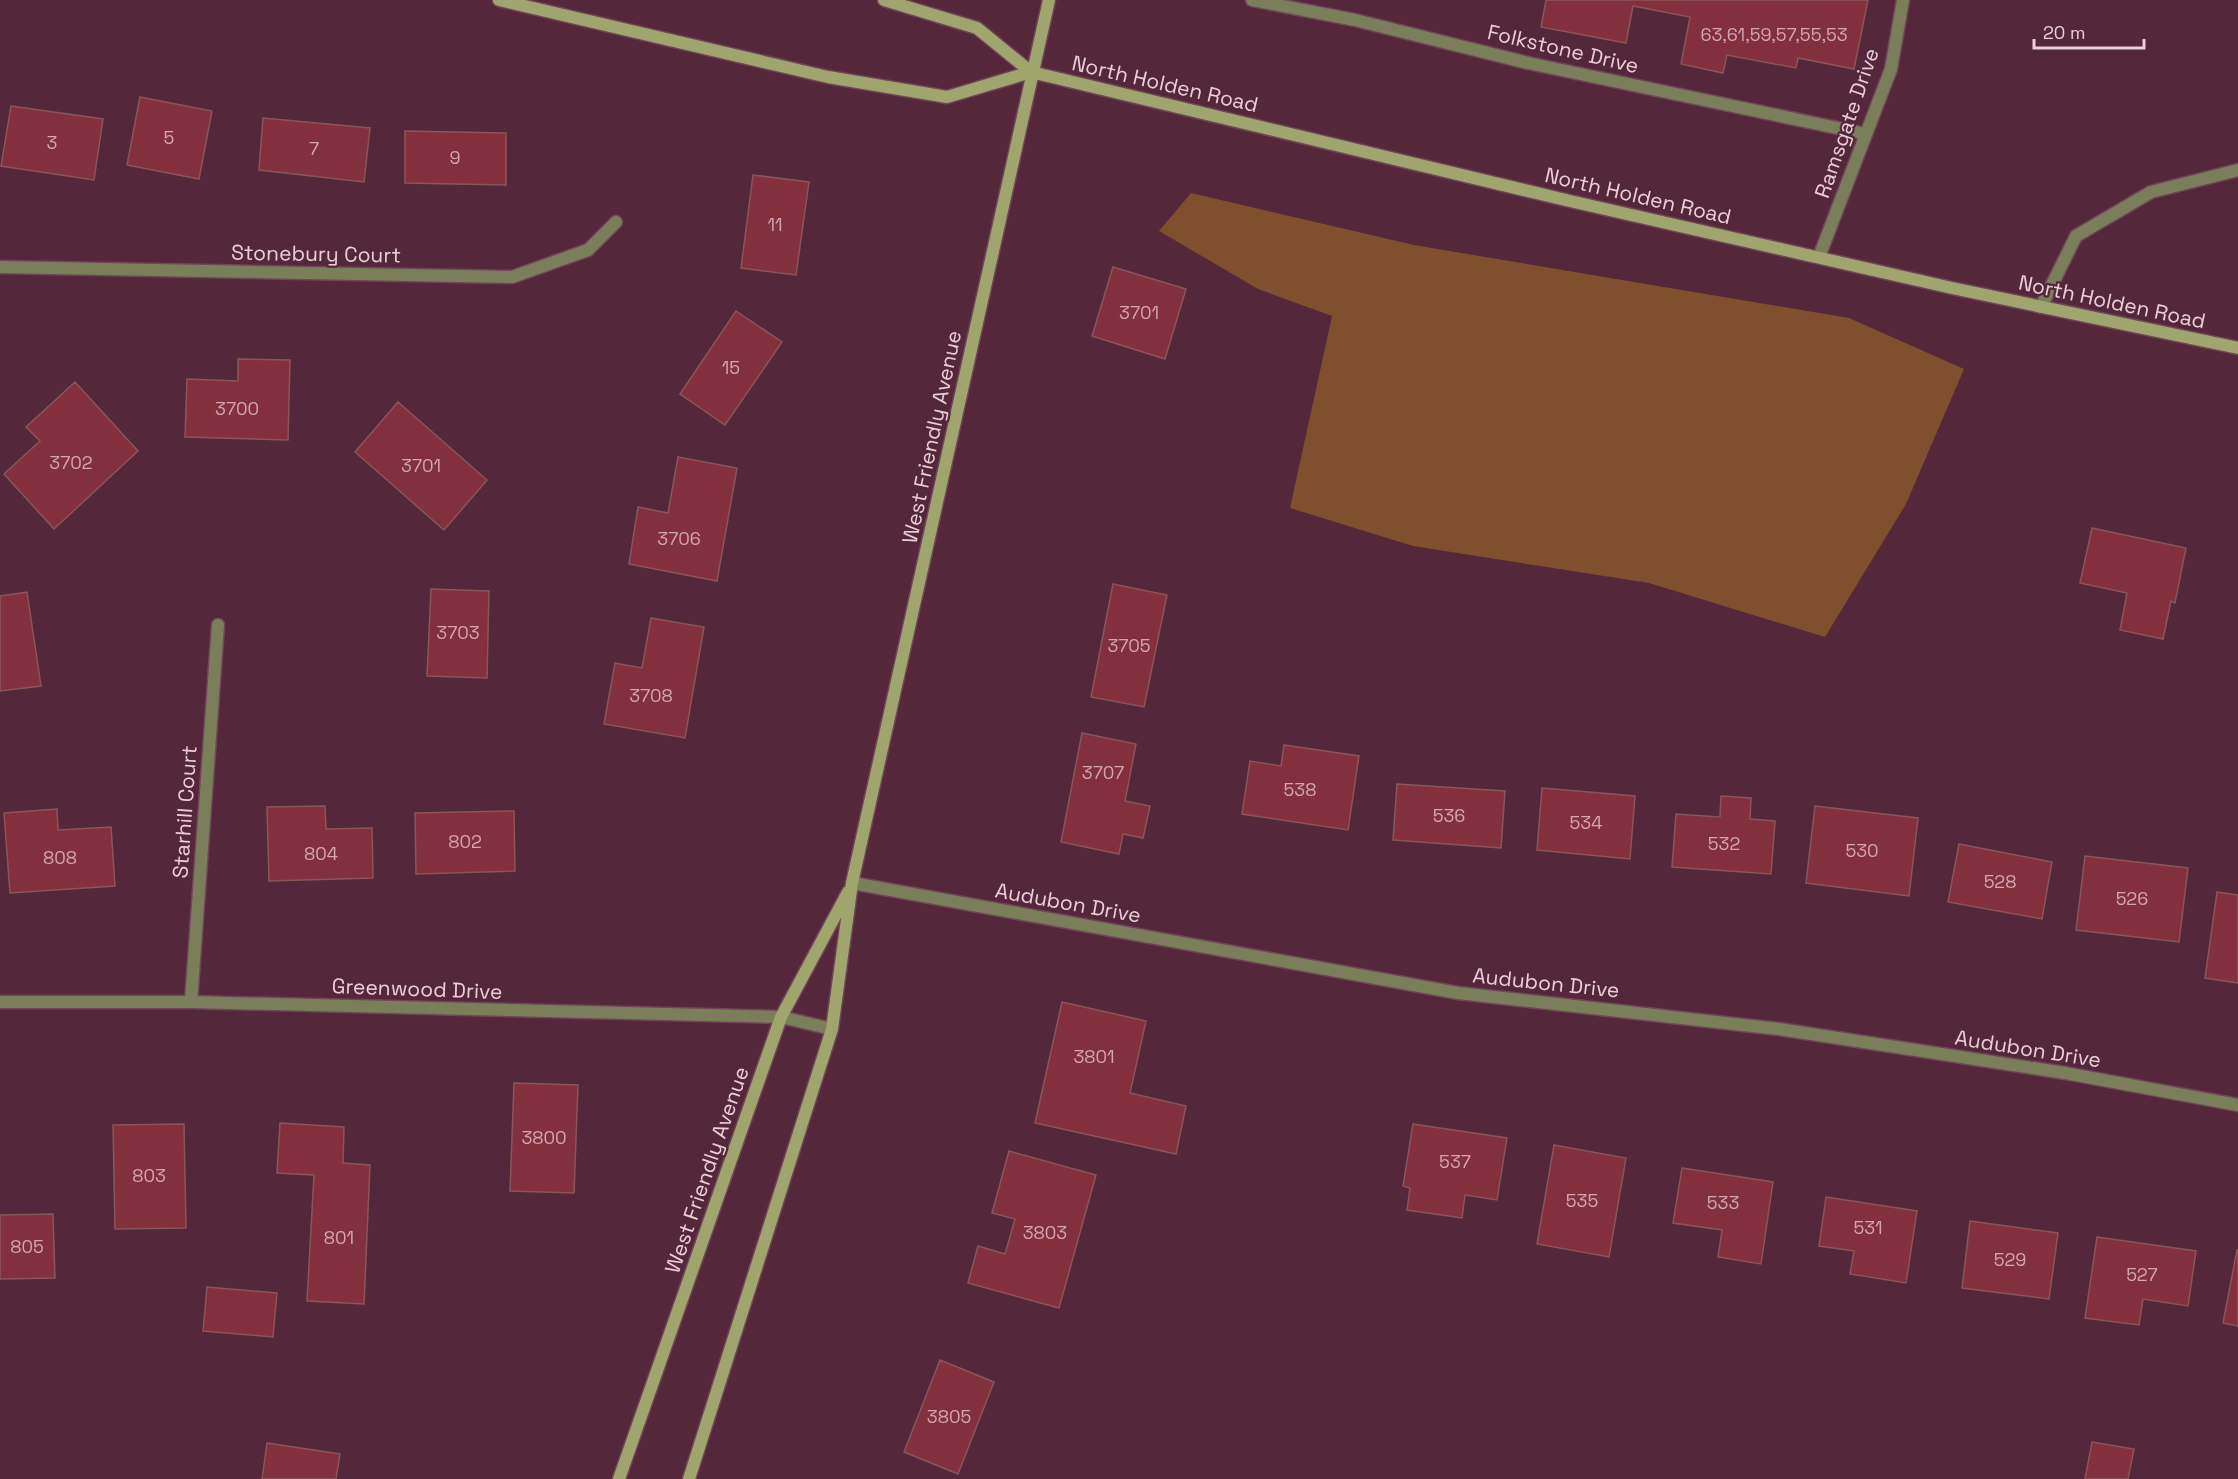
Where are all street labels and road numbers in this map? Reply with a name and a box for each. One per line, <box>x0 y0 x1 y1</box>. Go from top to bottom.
street label: Folkstone Drive <box>1485 18 1641 79</box>
street label: Ramsgate Drive <box>1808 44 1885 201</box>
street label: North Holden Road <box>1069 49 1261 118</box>
street label: North Holden Road <box>1542 161 1734 230</box>
street label: Stonebury Court <box>231 239 401 268</box>
street label: North Holden Road <box>2016 269 2208 335</box>
street label: West Friendly Avenue <box>896 328 967 546</box>
street label: Starhill Court <box>166 745 203 879</box>
street label: Audubon Drive <box>993 876 1143 929</box>
street label: Audubon Drive <box>1471 961 1621 1004</box>
street label: Greenwood Drive <box>331 972 503 1005</box>
street label: Audubon Drive <box>1953 1024 2103 1073</box>
street label: West Friendly Avenue <box>658 1063 755 1277</box>

